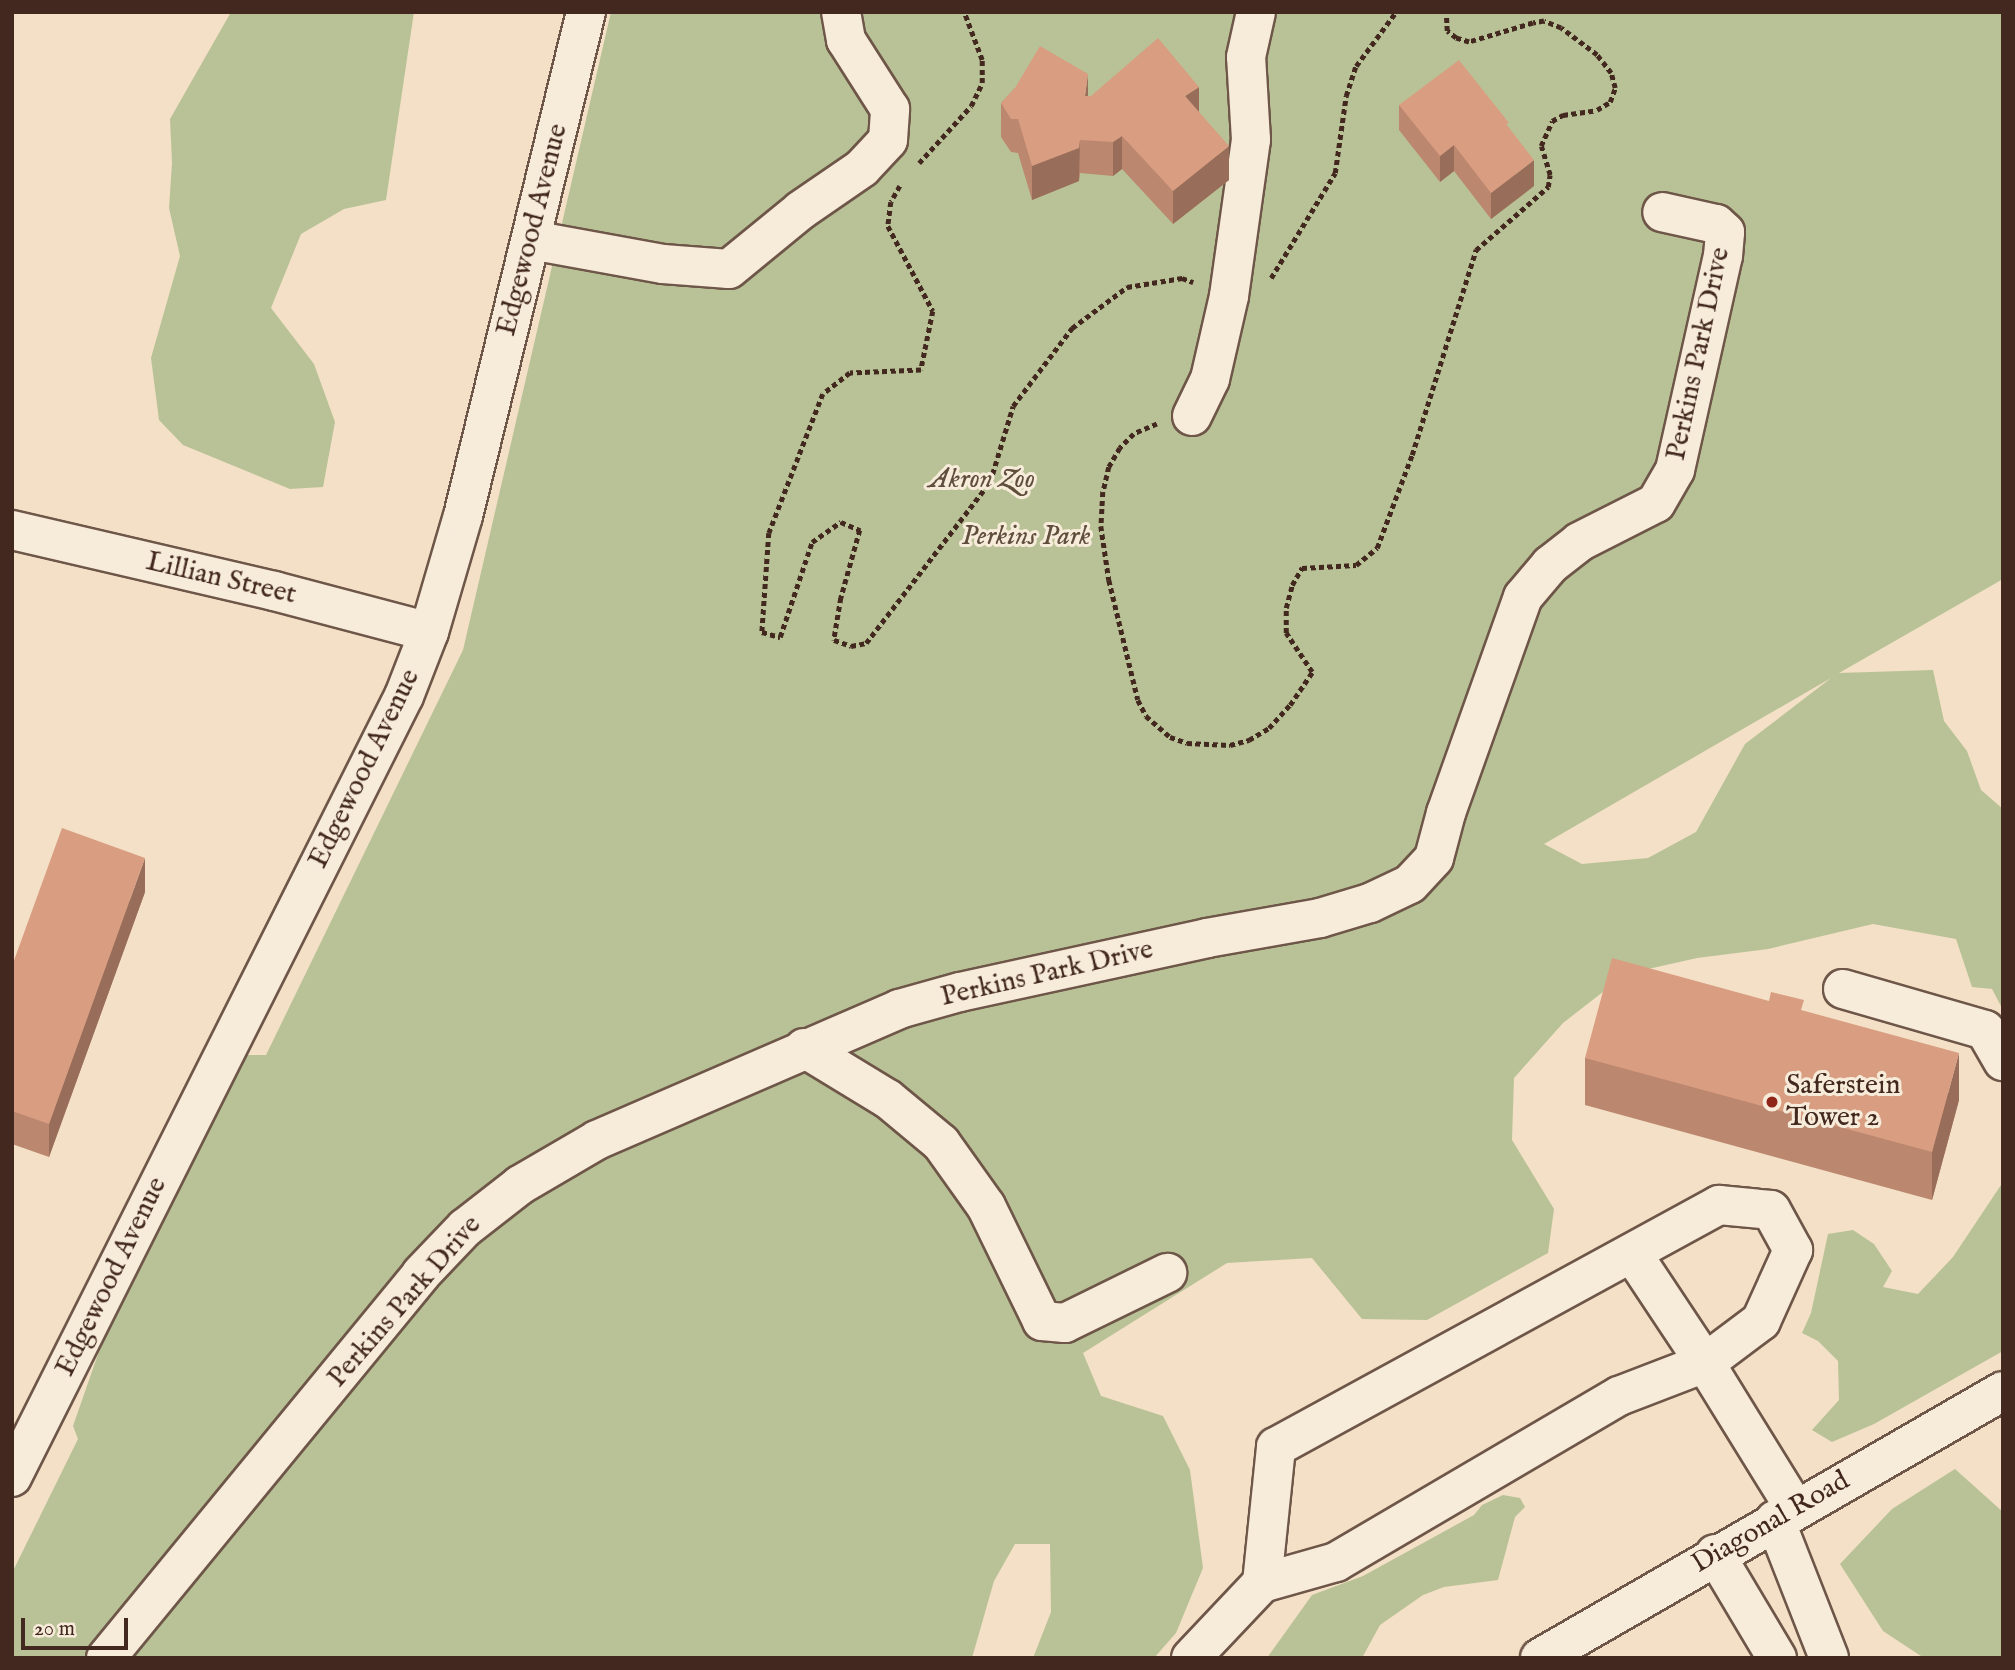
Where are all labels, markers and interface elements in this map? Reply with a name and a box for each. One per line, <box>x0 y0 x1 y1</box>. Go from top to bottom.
street label: Edgewood Avenue <box>490 120 576 340</box>
street label: Perkins Park Drive <box>1660 244 1738 464</box>
park label: Akron Zoo <box>929 463 1035 497</box>
park label: Perkins Park <box>961 520 1091 554</box>
street label: Lillian Street <box>143 545 299 613</box>
street label: Edgewood Avenue <box>302 664 428 874</box>
street label: Perkins Park Drive <box>938 933 1156 1015</box>
place label: Saferstein Tower 2 <box>1786 1069 1900 1135</box>
marker: Saferstein Tower 2 <box>1764 1094 1780 1110</box>
street label: Edgewood Avenue <box>49 1172 175 1382</box>
street label: Perkins Park Drive <box>321 1209 489 1395</box>
street label: Diagonal Road <box>1686 1464 1856 1582</box>
scale bar <box>24 1604 131 1648</box>
text: 20 m <box>34 1616 75 1643</box>

